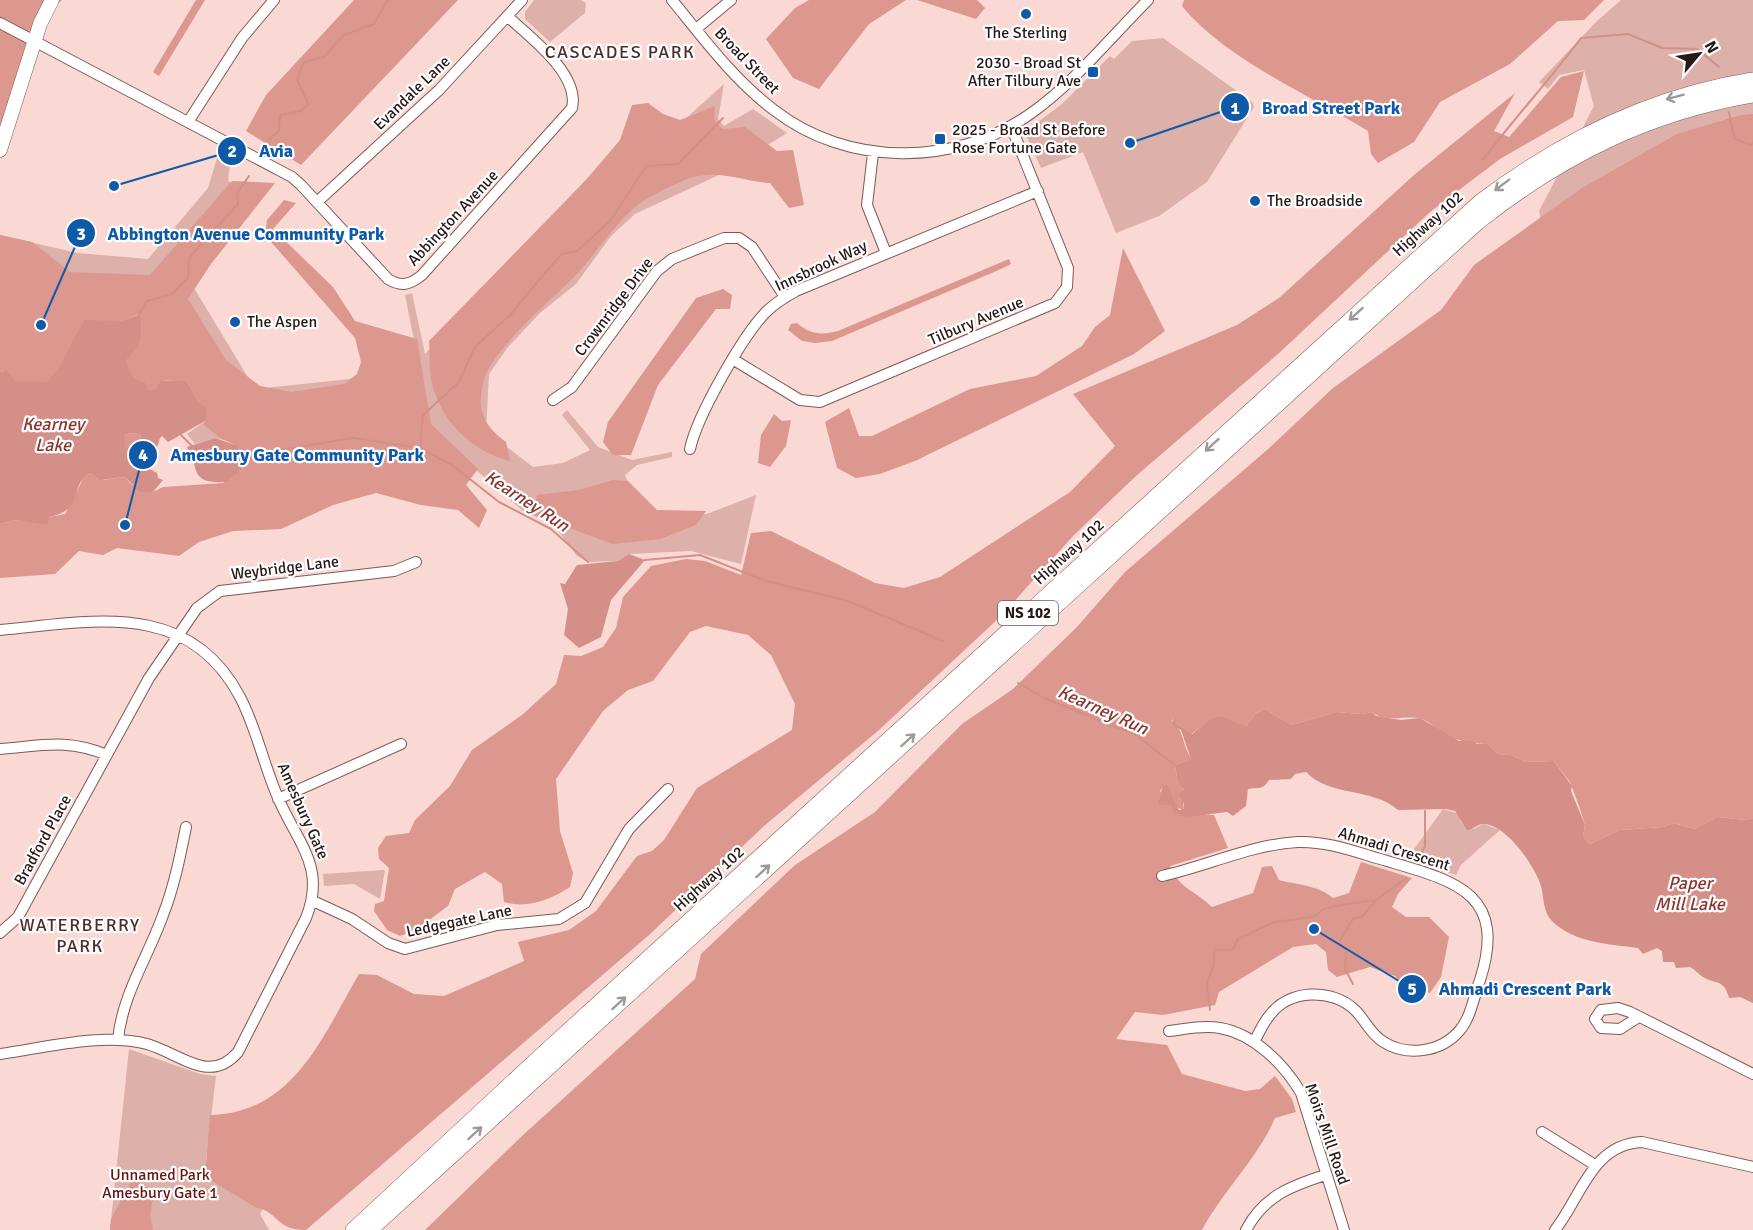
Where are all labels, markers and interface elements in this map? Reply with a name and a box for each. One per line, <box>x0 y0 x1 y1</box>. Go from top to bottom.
marker: The Sterling <box>1019 7 1033 21</box>
street label: Broad Street <box>710 23 784 99</box>
place label: The Sterling <box>985 23 1067 43</box>
north arrow <box>1669 24 1729 84</box>
text: N <box>1700 37 1723 57</box>
district label: CASCADES PARK <box>545 41 695 63</box>
street label: Evandale Lane <box>370 52 454 134</box>
place label: 2030 - Broad St After Tilbury Ave <box>968 53 1081 91</box>
marker: 2030 - Broad St After Tilbury Ave <box>1086 65 1100 79</box>
callout: Broad Street Park <box>1220 89 1412 125</box>
one-way arrow <box>1666 92 1685 103</box>
text: 1 <box>1230 97 1240 119</box>
text: Broad Street Park <box>1262 97 1401 119</box>
place label: 2025 - Broad St Before Rose Fortune Gate <box>952 120 1105 158</box>
marker: 2025 - Broad St Before Rose Fortune Gate <box>933 132 947 146</box>
callout: Avia <box>217 133 305 169</box>
text: 2 <box>227 140 237 162</box>
text: Avia <box>259 140 293 162</box>
street label: Abbington Avenue <box>403 166 503 270</box>
one-way arrow <box>1495 179 1511 191</box>
street label: Highway 102 <box>1389 187 1467 261</box>
place label: The Broadside <box>1267 191 1363 211</box>
marker: The Broadside <box>1248 194 1262 208</box>
callout: Abbington Avenue Community Park <box>66 215 396 251</box>
text: 3 <box>76 223 86 245</box>
text: Abbington Avenue Community Park <box>108 223 385 245</box>
street label: Innsbrook Way <box>772 236 871 296</box>
street label: Crownridge Drive <box>570 254 658 360</box>
street label: Tilbury Avenue <box>925 292 1027 350</box>
one-way arrow <box>1349 307 1364 321</box>
place label: The Aspen <box>247 312 317 332</box>
marker: The Aspen <box>228 315 242 329</box>
water label: Kearney Lake <box>22 413 87 456</box>
callout: Amesbury Gate Community Park <box>128 437 436 473</box>
one-way arrow <box>1205 438 1220 452</box>
text: 4 <box>138 444 148 466</box>
text: Amesbury Gate Community Park <box>170 444 424 466</box>
water label: Kearney Run <box>481 466 574 537</box>
street label: Highway 102 <box>1030 515 1108 589</box>
street label: Weybridge Lane <box>230 551 340 585</box>
road number: NS 102 <box>998 601 1058 625</box>
water label: Kearney Run <box>1055 680 1153 740</box>
one-way arrow <box>900 733 915 747</box>
street label: Amesbury Gate <box>273 760 333 862</box>
street label: Bradford Place <box>10 791 76 889</box>
street label: Ahmadi Crescent <box>1336 823 1453 876</box>
street label: Highway 102 <box>670 842 748 916</box>
one-way arrow <box>756 864 771 878</box>
water label: Paper Mill Lake <box>1655 872 1726 915</box>
street label: Ledgegate Lane <box>404 900 514 942</box>
district label: WATERBERRY PARK <box>20 914 140 957</box>
callout: Ahmadi Crescent Park <box>1397 971 1624 1007</box>
text: 5 <box>1407 978 1417 1000</box>
text: Ahmadi Crescent Park <box>1439 978 1612 1000</box>
one-way arrow <box>611 996 626 1010</box>
street label: Moirs Mill Road <box>1300 1081 1354 1187</box>
one-way arrow <box>467 1126 482 1141</box>
park label: Unnamed Park Amesbury Gate 1 <box>102 1165 218 1203</box>

